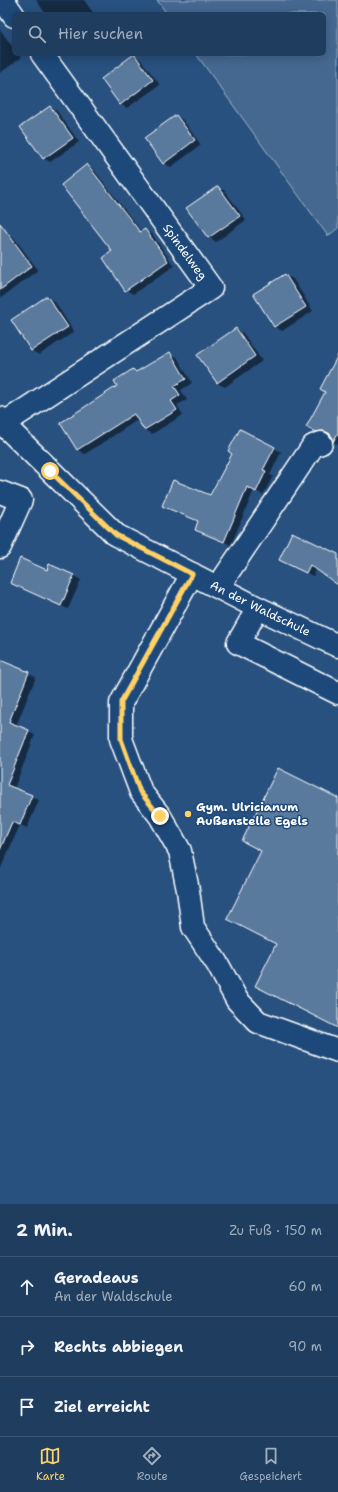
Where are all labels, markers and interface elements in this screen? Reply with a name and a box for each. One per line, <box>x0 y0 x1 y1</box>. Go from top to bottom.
search box <box>12 12 326 56</box>
icon: search <box>26 23 48 45</box>
text: Hier suchen <box>58 24 143 44</box>
street label: Spindelweg <box>159 221 211 283</box>
route start <box>41 462 59 480</box>
street label: An der Waldschule <box>208 577 313 640</box>
place label: Gym. Ulricianum Außenstelle Egels <box>196 799 308 829</box>
route end <box>151 807 169 825</box>
marker: Gym. Ulricianum Außenstelle Egels <box>183 809 193 819</box>
text: 2 Min. <box>16 1219 73 1241</box>
text: Zu Fuß · 150 m <box>229 1222 322 1239</box>
text: Geradeaus <box>54 1268 139 1288</box>
icon: ahead <box>16 1276 38 1298</box>
text: 60 m <box>289 1278 322 1295</box>
text: An der Waldschule <box>54 1288 173 1305</box>
icon: right <box>16 1336 38 1358</box>
text: Rechts abbiegen <box>54 1337 183 1357</box>
text: 90 m <box>288 1338 322 1355</box>
icon: arrive <box>16 1396 38 1418</box>
text: Ziel erreicht <box>54 1397 150 1417</box>
tab: Karte <box>36 1445 65 1484</box>
tab: Route <box>137 1445 168 1484</box>
tab: Gespeichert <box>240 1445 302 1484</box>

